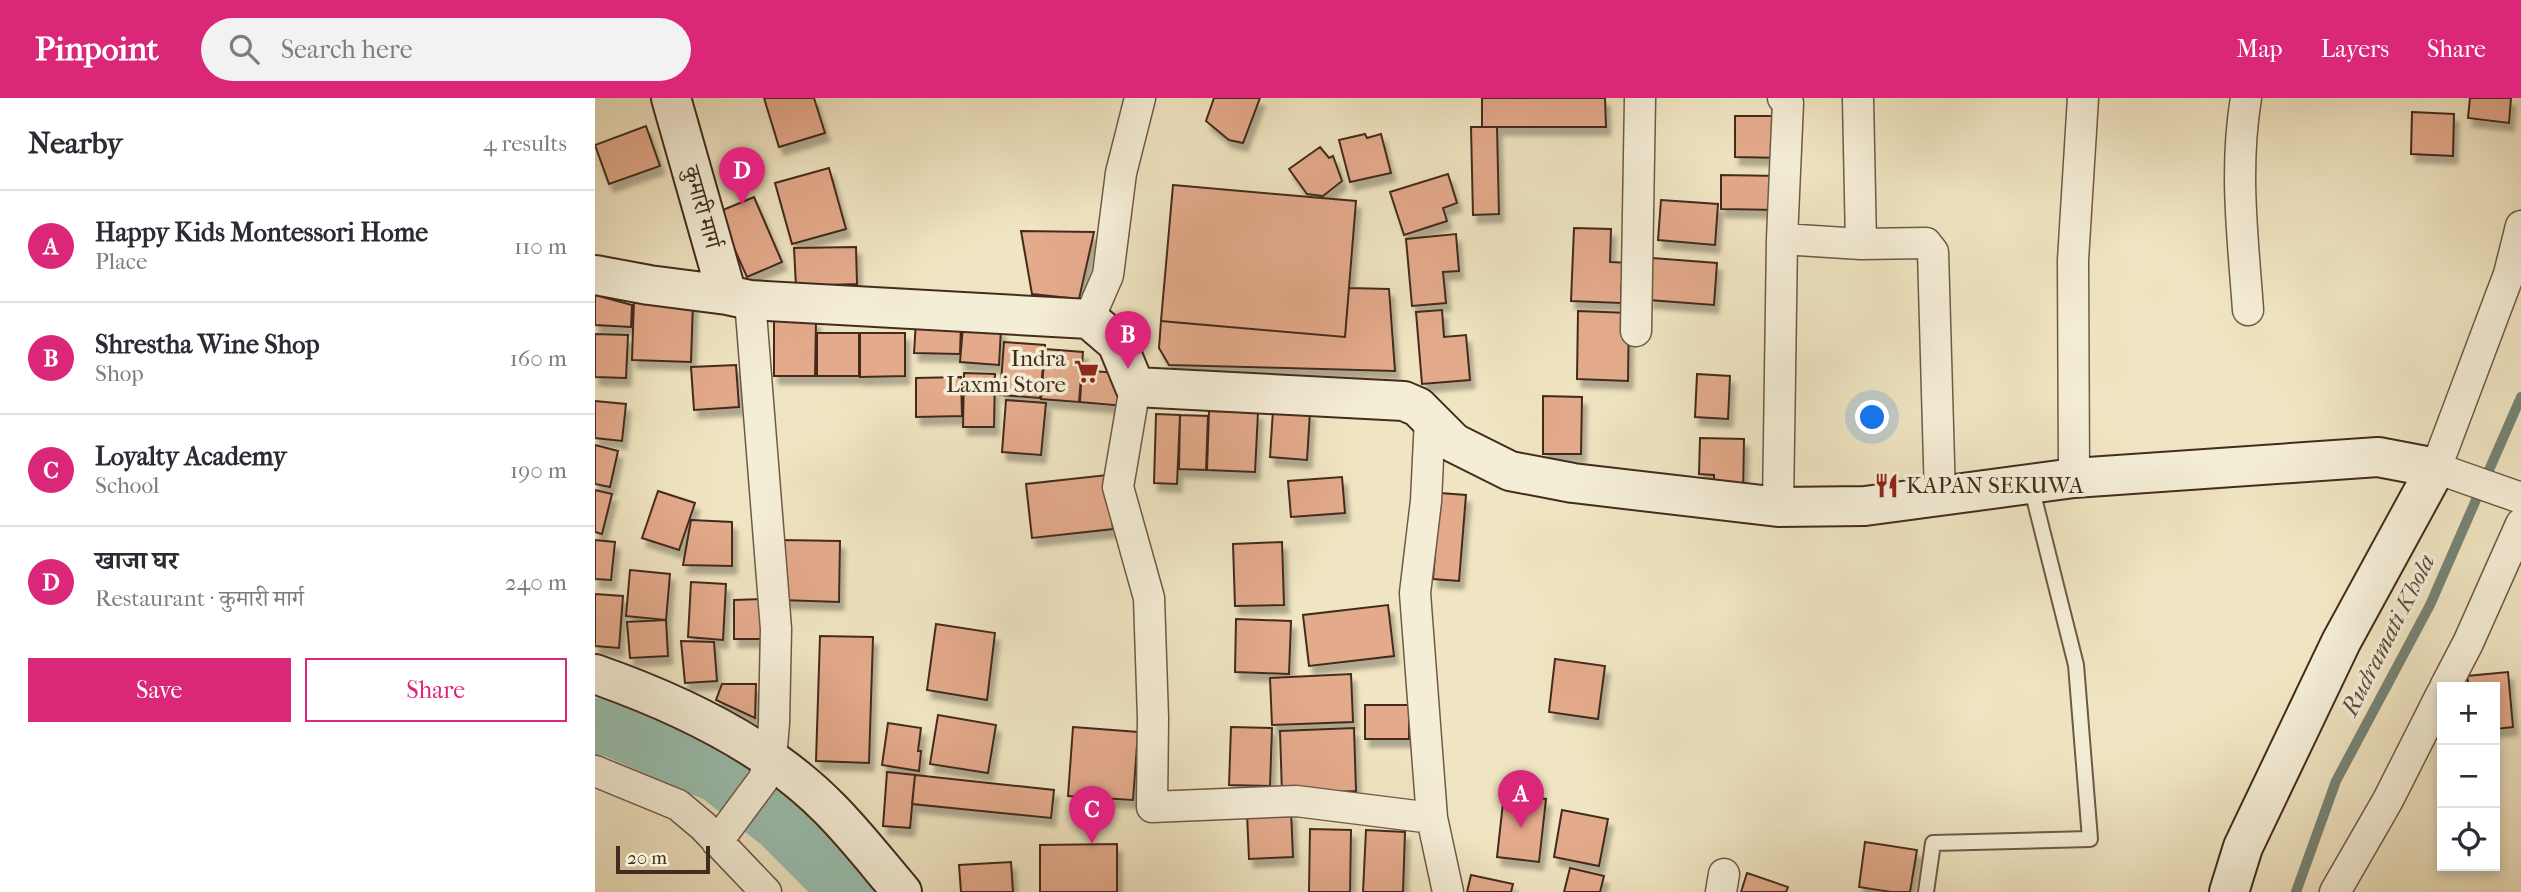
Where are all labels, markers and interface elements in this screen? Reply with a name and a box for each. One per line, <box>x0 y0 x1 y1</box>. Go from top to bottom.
search box <box>201 18 691 81</box>
text: Pinpoint <box>35 30 159 69</box>
icon: search <box>225 30 263 68</box>
text: Search here <box>281 34 413 65</box>
text: Map <box>2237 35 2283 63</box>
text: Layers <box>2321 35 2389 63</box>
text: Share <box>2427 35 2486 63</box>
text: Nearby <box>28 126 123 161</box>
text: 4 results <box>483 130 567 157</box>
pin: D <box>719 147 765 205</box>
street label: कुमारी मार्ग <box>676 162 727 253</box>
text: Happy Kids Montessori Home <box>95 217 428 248</box>
text: A <box>44 233 58 260</box>
text: 110 m <box>514 233 567 260</box>
text: Place <box>95 248 147 275</box>
pin: B <box>1105 311 1151 369</box>
text: Shrestha Wine Shop <box>95 329 320 360</box>
text: B <box>44 345 58 372</box>
text: 160 m <box>510 345 567 372</box>
place label: Indra Laxmi Store <box>946 345 1066 398</box>
supermarket icon: Indra Laxmi Store <box>1072 357 1100 385</box>
text: Shop <box>95 360 144 387</box>
your location <box>1855 400 1889 434</box>
text: Loyalty Academy <box>95 441 287 472</box>
text: C <box>43 457 59 484</box>
text: 190 m <box>510 457 567 484</box>
restaurant icon: KAPAN SEKUWA <box>1872 471 1900 499</box>
text: School <box>95 472 159 499</box>
place label: KAPAN SEKUWA <box>1906 472 2085 499</box>
text: खाजा घर <box>95 545 178 576</box>
water label: Rudramati Khola <box>2334 550 2441 722</box>
text: D <box>42 569 60 596</box>
text: 240 m <box>505 569 567 596</box>
text: Restaurant · कुमारी मार्ग <box>95 585 304 612</box>
button: Save <box>28 658 291 722</box>
button: Share <box>305 658 567 722</box>
map controls <box>2437 682 2500 871</box>
button: + <box>2437 682 2500 745</box>
button: − <box>2437 745 2500 808</box>
pin: A <box>1498 770 1544 828</box>
pin: C <box>1069 786 1115 844</box>
button: locate <box>2437 808 2500 871</box>
scale bar <box>616 843 711 875</box>
text: 20 m <box>627 847 667 869</box>

